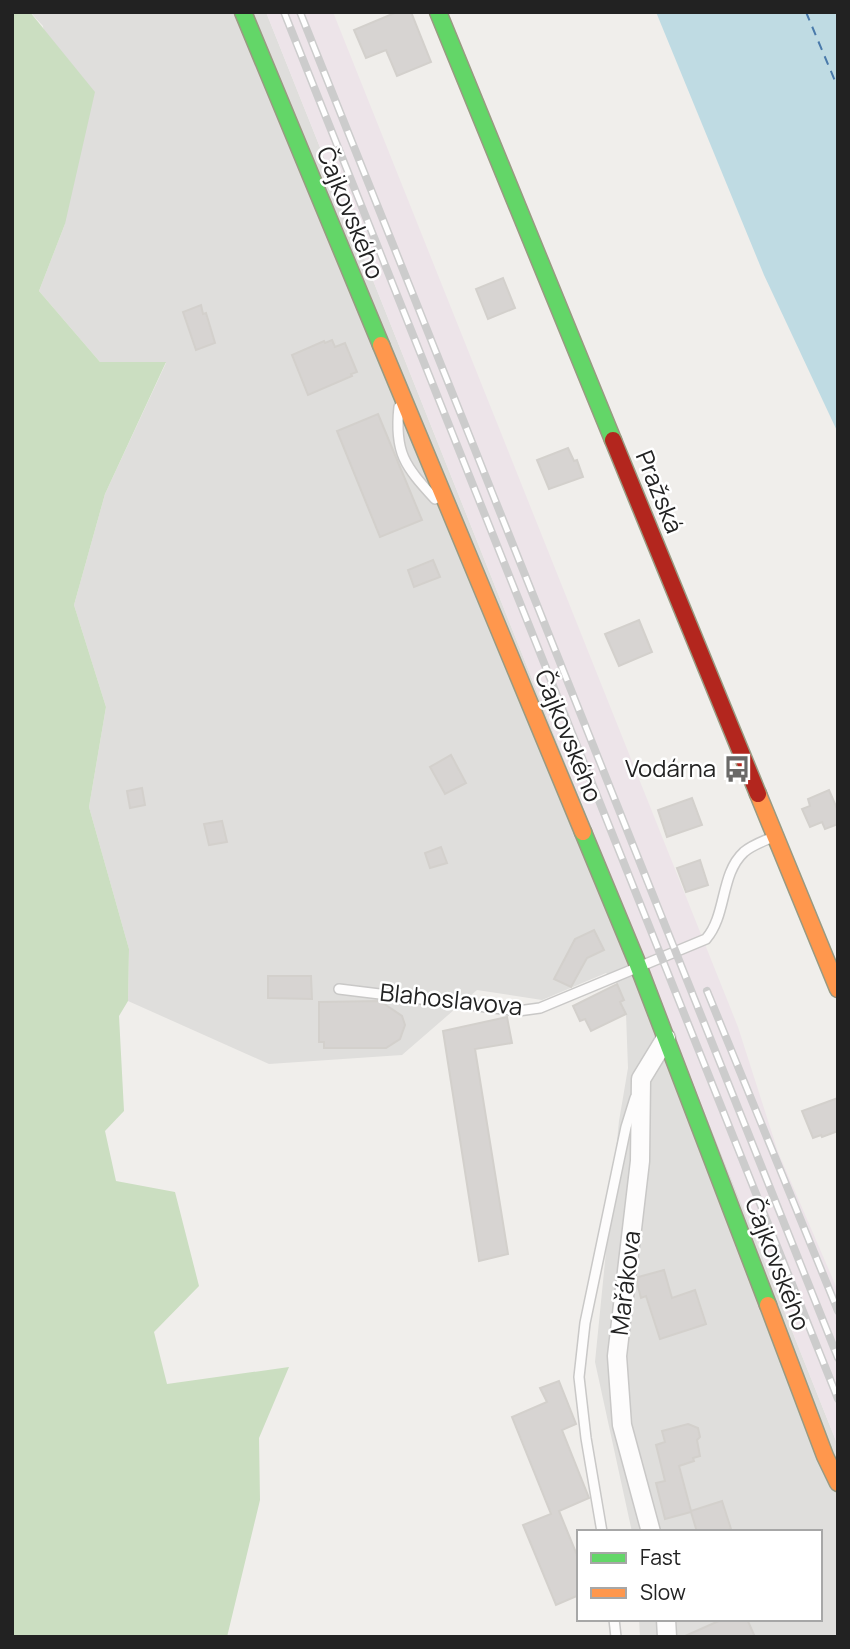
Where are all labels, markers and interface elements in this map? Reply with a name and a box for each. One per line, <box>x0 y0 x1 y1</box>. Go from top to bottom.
street label: Čajkovského <box>310 141 393 284</box>
street label: Pražská <box>629 445 692 538</box>
street label: Čajkovského <box>528 664 611 807</box>
place label: Vodárna <box>625 751 716 784</box>
bus stop icon: Vodárna <box>722 754 752 784</box>
street label: Blahoslavova <box>378 975 524 1022</box>
street label: Čajkovského <box>738 1192 819 1335</box>
street label: Mařákova <box>602 1229 647 1337</box>
legend <box>577 1530 822 1621</box>
text: Fast <box>640 1543 681 1571</box>
text: Slow <box>640 1578 686 1606</box>

